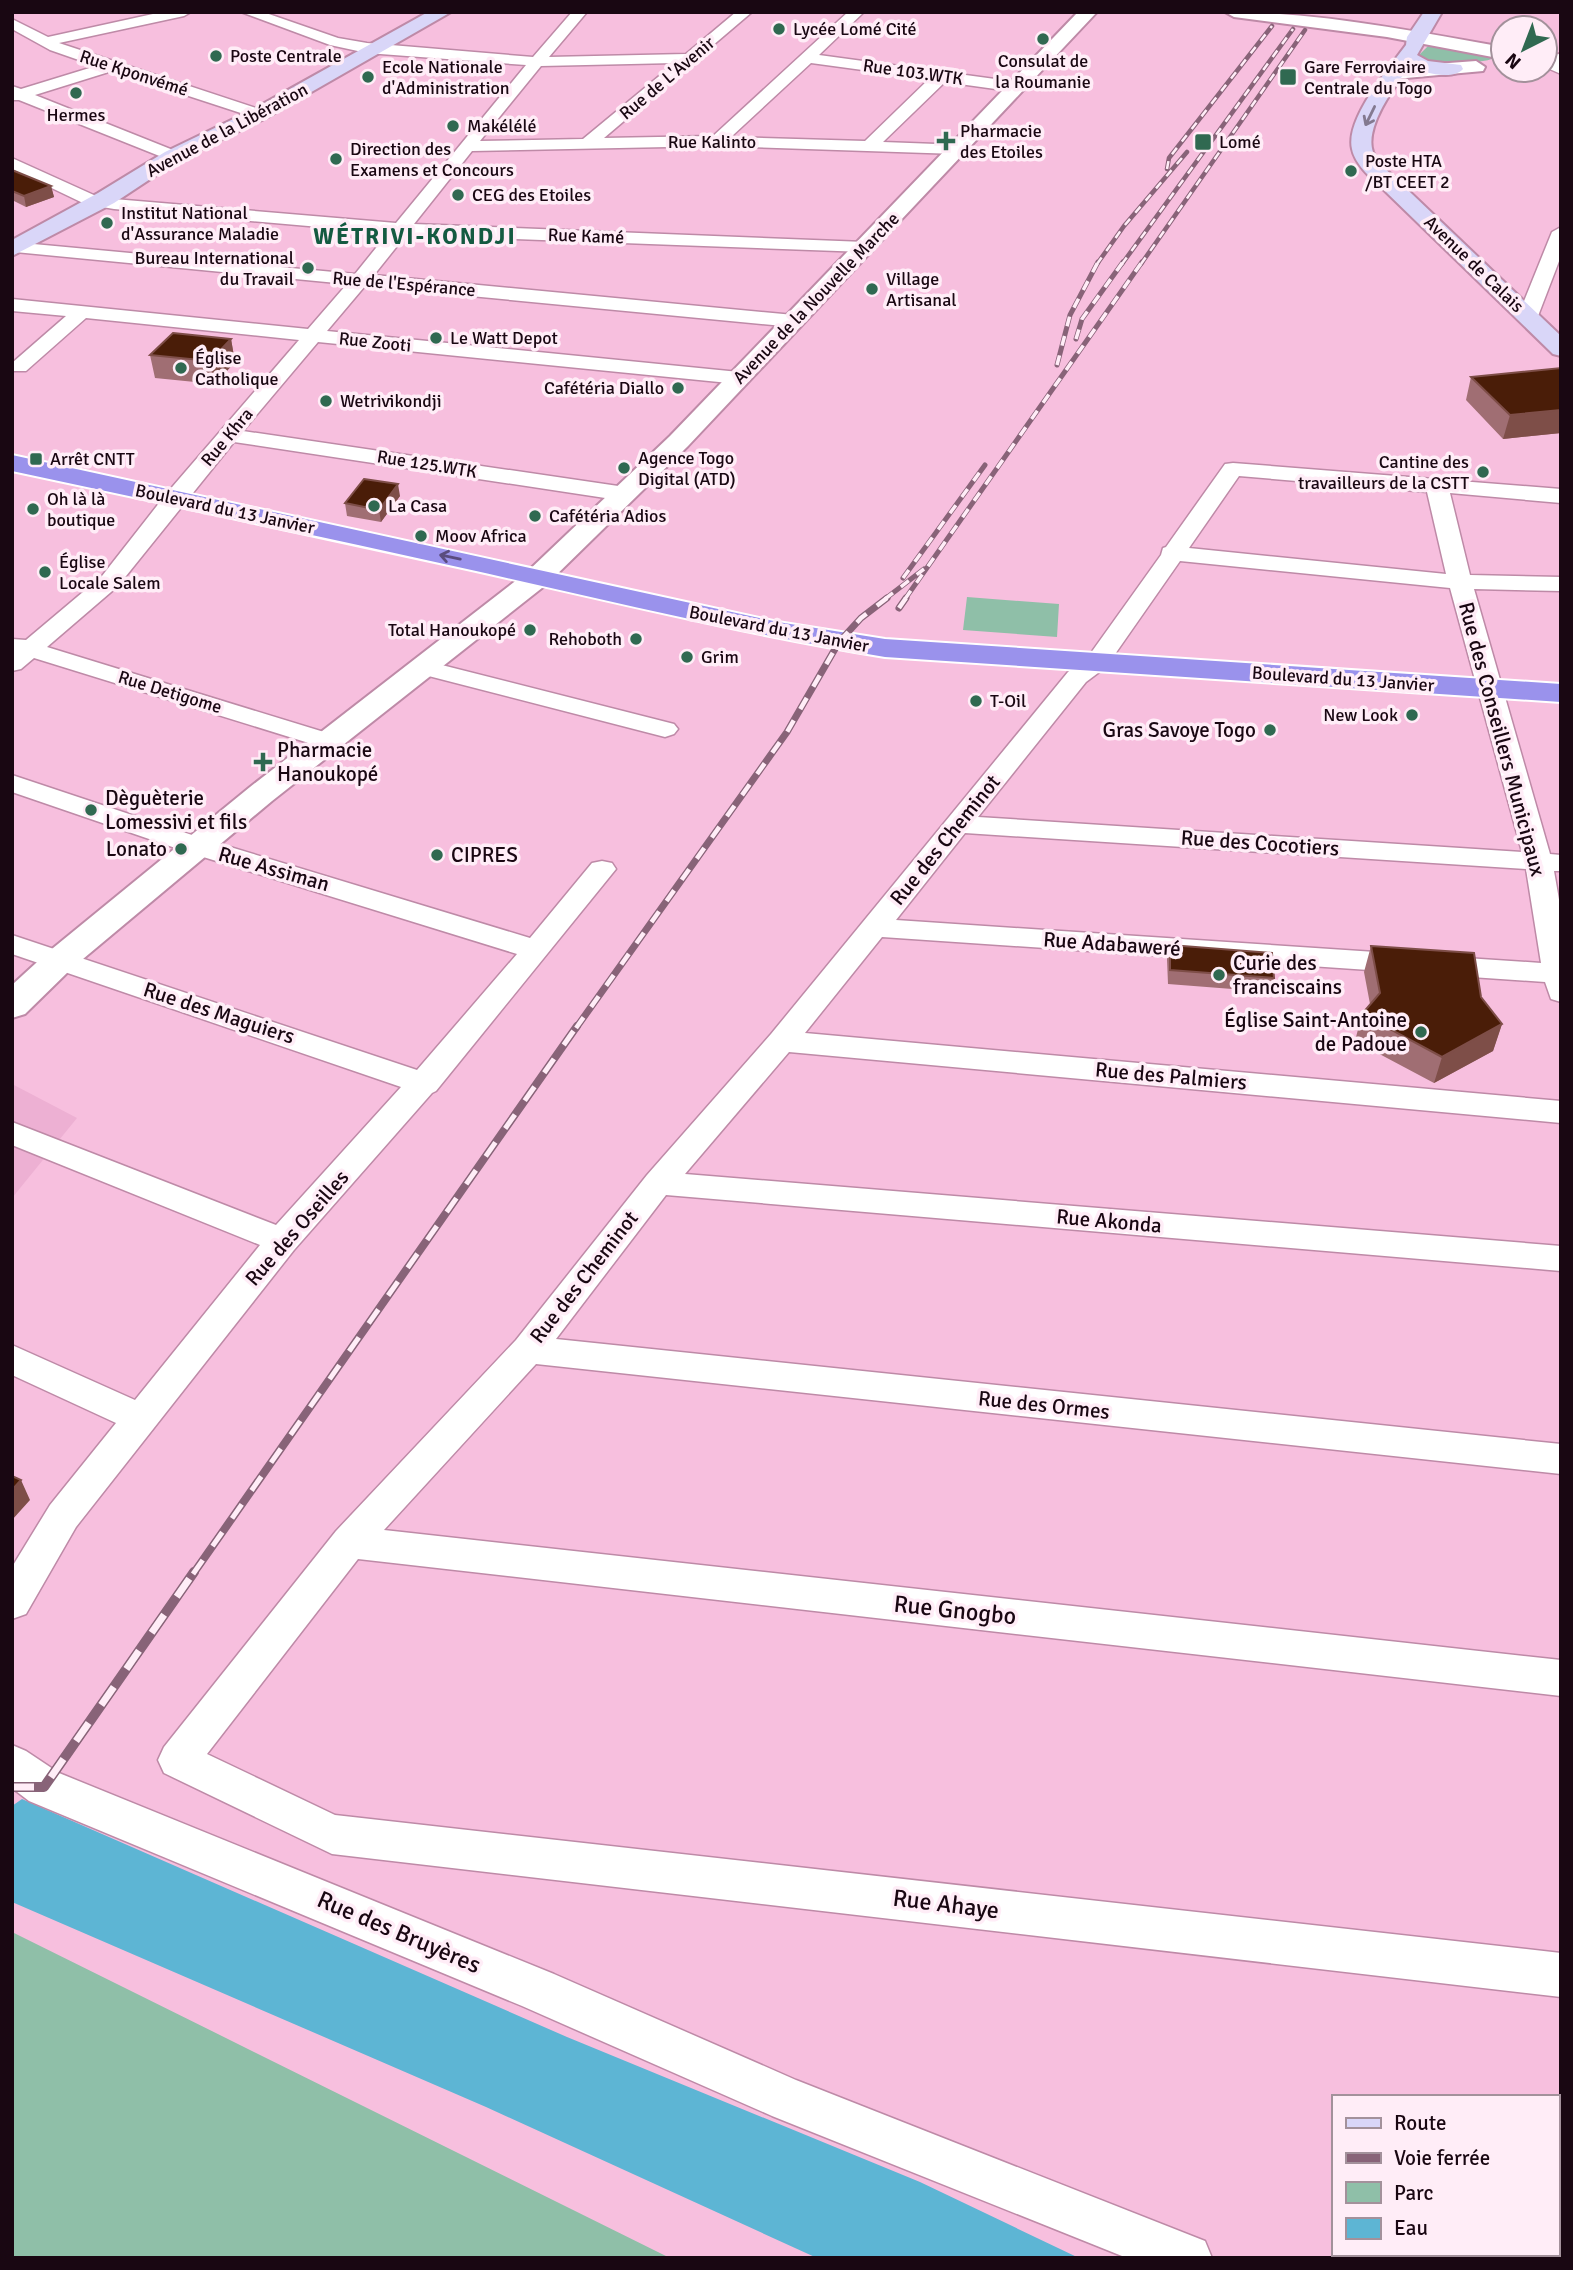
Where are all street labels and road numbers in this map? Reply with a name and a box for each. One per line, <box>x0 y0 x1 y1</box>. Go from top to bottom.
street label: Rue de L'Avenir <box>615 32 719 124</box>
street label: Rue Kponvémé <box>77 45 191 101</box>
street label: Rue 103.WTK <box>862 54 965 90</box>
street label: Avenue de la Libération <box>143 78 311 182</box>
street label: Rue Kalinto <box>668 131 756 153</box>
street label: Avenue de la Nouvelle Marche <box>728 208 904 388</box>
street label: Avenue de Calais <box>1420 211 1528 317</box>
street label: Rue Kamé <box>547 224 625 248</box>
street label: Rue de l'Espérance <box>332 267 476 301</box>
street label: Rue Zooti <box>338 327 412 357</box>
street label: Rue Khra <box>196 403 258 471</box>
street label: Rue 125.WTK <box>375 445 479 483</box>
street label: Boulevard du 13 Janvier <box>133 479 317 539</box>
street label: Rue des Conseillers Municipaux <box>1453 599 1551 879</box>
street label: Boulevard du 13 Janvier <box>687 601 871 657</box>
street label: Boulevard du 13 Janvier <box>1251 662 1435 696</box>
street label: Rue Detigome <box>115 666 225 718</box>
street label: Rue des Cheminot <box>884 769 1006 911</box>
street label: Rue des Cocotiers <box>1180 824 1340 862</box>
street label: Rue Assiman <box>215 841 333 897</box>
street label: Rue Adabaweré <box>1042 926 1182 962</box>
street label: Rue des Maguiers <box>140 976 298 1050</box>
street label: Rue des Palmiers <box>1094 1056 1248 1096</box>
street label: Rue des Oseilles <box>240 1165 354 1291</box>
street label: Rue Akonda <box>1055 1203 1163 1239</box>
street label: Rue des Cheminot <box>524 1206 644 1348</box>
street label: Rue des Ormes <box>977 1385 1111 1425</box>
street label: Rue Gnogbo <box>892 1589 1018 1631</box>
street label: Rue Ahaye <box>891 1883 1001 1925</box>
street label: Rue des Bruyères <box>313 1884 485 1980</box>

